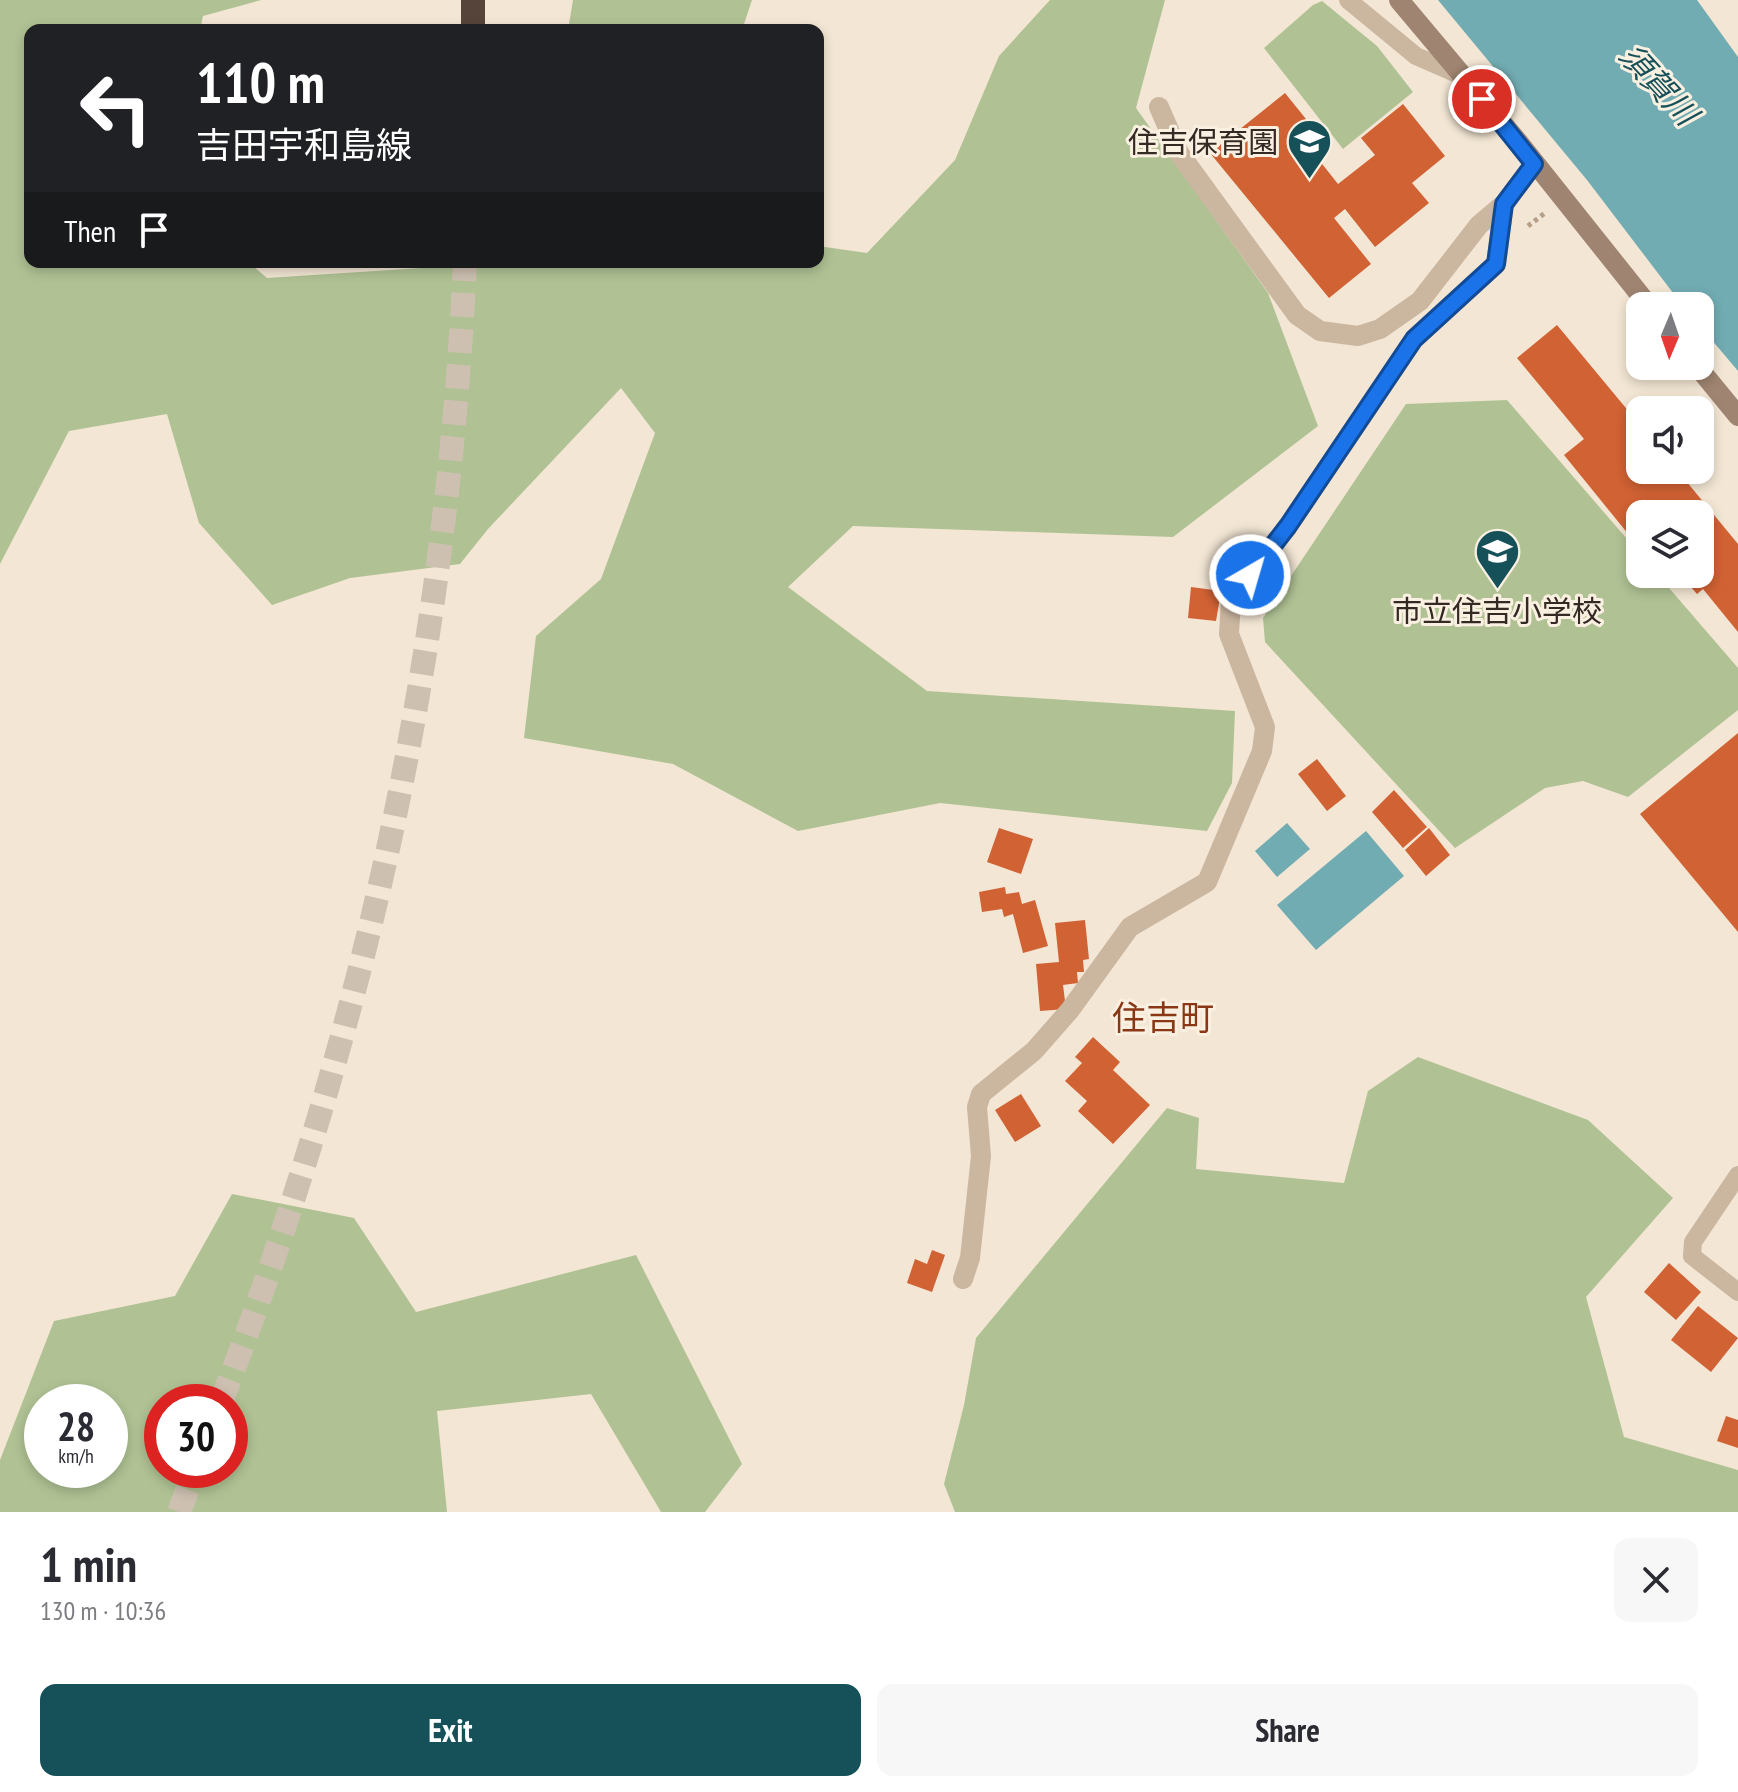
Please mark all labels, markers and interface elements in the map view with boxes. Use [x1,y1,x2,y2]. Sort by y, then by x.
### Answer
water label: 須賀川 [1611,35,1709,136]
text: 110 m [196,46,325,118]
icon: left [64,56,168,160]
pin [1448,65,1516,133]
icon: arrive [1460,77,1504,121]
school or university icon: 住吉保育園 [1285,117,1333,180]
text: 吉田宇和島線 [196,121,412,168]
place label: 住吉保育園 [1128,122,1278,161]
icon: arrive [132,208,176,252]
text: Then [64,211,116,250]
north arrow [1626,292,1714,380]
map controls [1626,292,1714,588]
button: sound [1626,396,1714,484]
button: layers [1626,500,1714,588]
school or university icon: 市立住吉小学校 [1473,528,1521,591]
position arrow [1208,533,1292,617]
place label: 市立住吉小学校 [1392,591,1602,630]
district label: 住吉町 [1112,995,1214,1039]
speed limit sign: 30 [144,1384,248,1488]
text: 28 [57,1400,95,1452]
text: km/h [58,1443,94,1469]
text: 1 min [40,1533,137,1595]
button: close [1614,1538,1698,1622]
text: 130 m · 10:36 [40,1594,166,1627]
button: Exit [40,1684,861,1776]
button: Share [877,1684,1698,1776]

